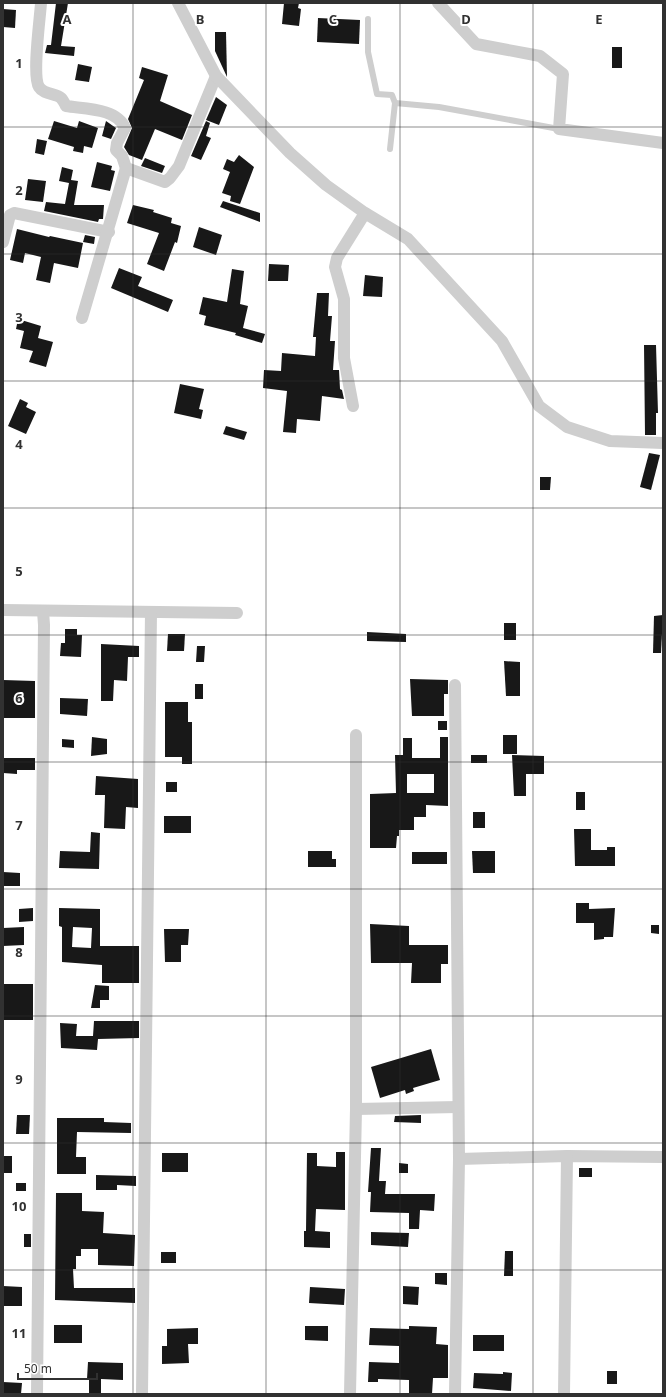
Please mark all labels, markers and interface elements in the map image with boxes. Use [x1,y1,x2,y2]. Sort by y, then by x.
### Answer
text: A [63,10,72,28]
text: B [196,10,204,28]
text: C [329,10,337,28]
text: D [461,10,471,28]
text: E [595,10,603,28]
text: 1 [15,54,23,72]
text: 2 [15,181,23,199]
text: 3 [15,308,23,326]
text: 4 [15,435,23,453]
text: 5 [15,562,23,580]
text: 6 [15,689,23,707]
text: 7 [15,816,23,834]
text: 8 [15,943,23,961]
text: 9 [15,1070,23,1088]
text: 10 [12,1197,26,1215]
text: 11 [12,1324,26,1342]
scale bar [18,1355,97,1381]
text: 50 m [24,1360,52,1377]

